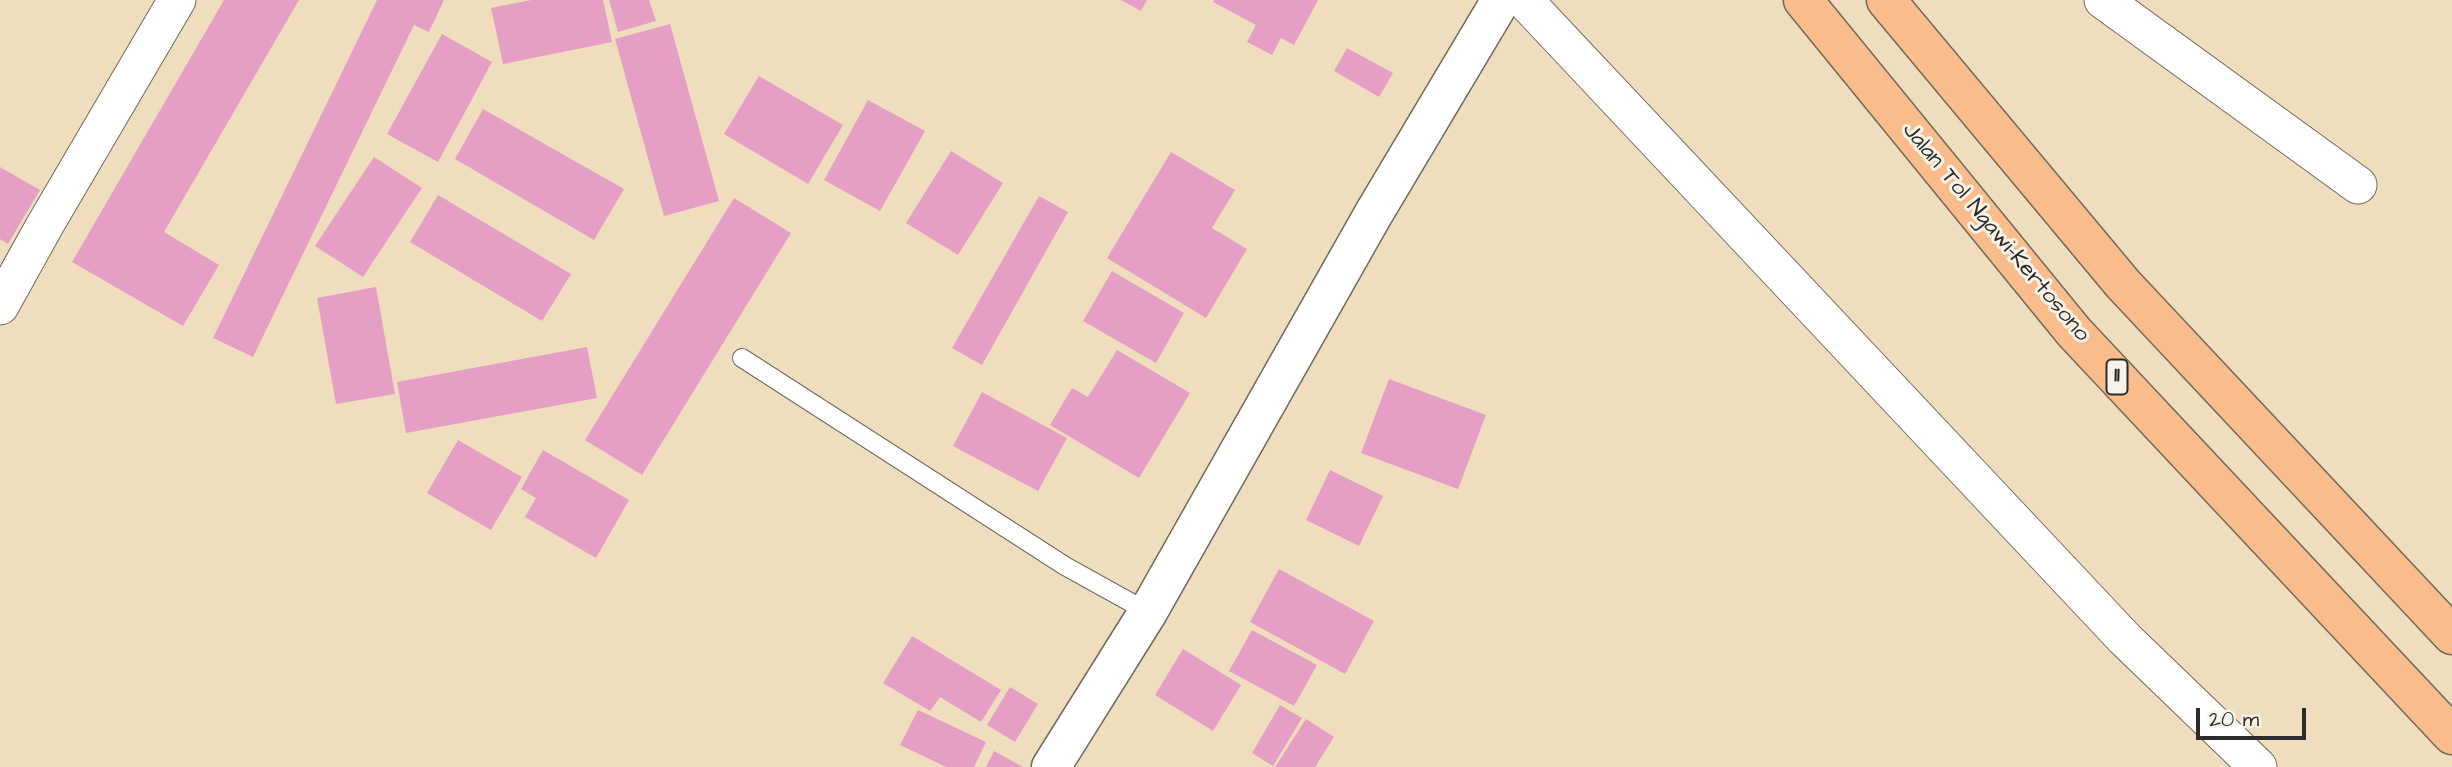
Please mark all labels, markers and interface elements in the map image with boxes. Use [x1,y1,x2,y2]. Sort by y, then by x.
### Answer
street label: Jalan Tol Ngawi–Kertosono [1895,118,2095,348]
road number: 11 [2106,360,2128,394]
scale bar [2200,694,2310,738]
text: 20 m [2209,705,2259,734]

